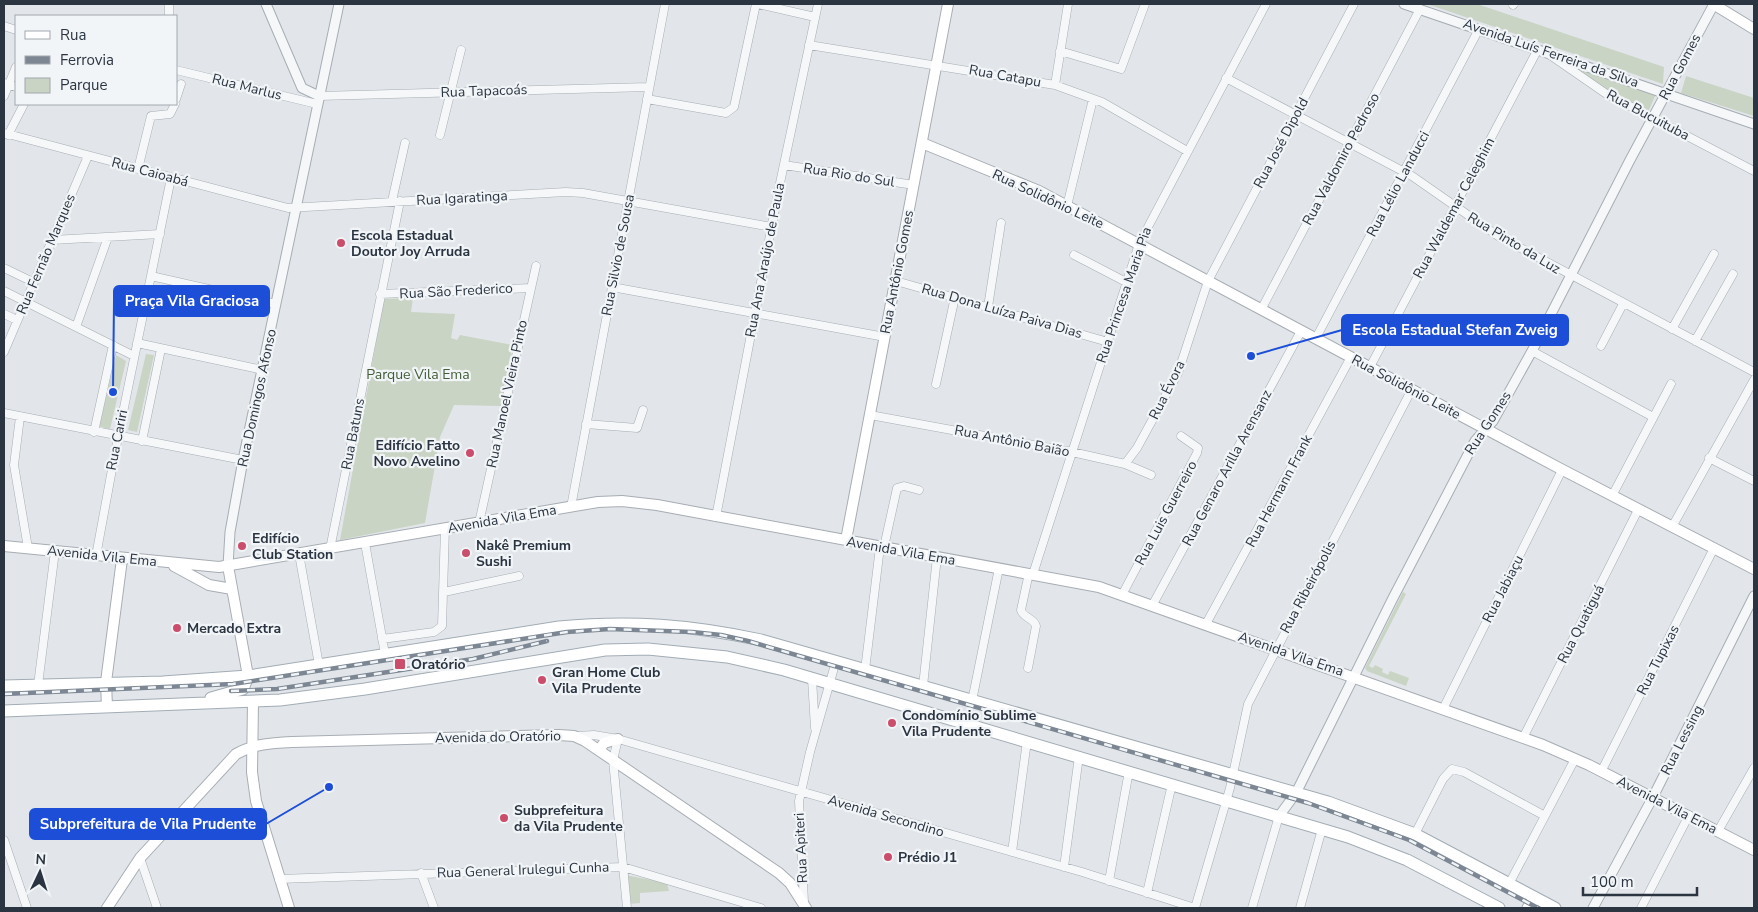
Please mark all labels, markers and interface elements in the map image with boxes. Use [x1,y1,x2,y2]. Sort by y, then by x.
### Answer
street label: Avenida Luís Ferreira da Silva [1461,14,1641,92]
legend [15,15,178,105]
text: Rua [60,25,86,45]
street label: Rua Gomes [1655,30,1705,103]
text: Ferrovia [60,50,114,70]
street label: Rua Catapu [967,60,1043,92]
street label: Rua Marlus [210,69,284,105]
text: Parque [60,75,108,95]
street label: Rua Tapacoás [440,80,528,102]
street label: Rua Bucuituba [1603,85,1693,145]
street label: Rua Valdomiro Pedroso [1298,89,1384,229]
street label: Rua José Dipold [1249,94,1313,192]
street label: Rua Lélio Landucci [1362,128,1434,240]
street label: Rua Waldemar Celeghim [1409,134,1499,282]
street label: Rua Caioabá [109,153,191,191]
street label: Rua Rio do Sul [802,158,897,192]
street label: Rua Solidônio Leite [989,165,1107,233]
street label: Rua Ana Araújo de Paula [741,181,789,339]
street label: Rua Igaratinga [416,186,508,210]
street label: Rua Fernão Marques [12,191,80,317]
street label: Rua Silvio de Sousa [597,193,639,317]
street label: Rua Antônio Gomes [876,208,918,336]
street label: Rua Pinto da Luz [1464,208,1565,279]
street label: Rua Princesa Maria Pia [1092,224,1156,366]
place label: Escola Estadual Doutor Joy Arruda [351,226,470,261]
marker: Escola Estadual Doutor Joy Arruda [335,237,347,249]
street label: Rua São Frederico [399,279,513,303]
street label: Rua Dona Luíza Paiva Dias [919,279,1085,343]
callout: Praça Vila Graciosa [114,286,269,316]
text: Praça Vila Graciosa [125,291,259,311]
callout: Escola Estadual Stefan Zweig [1342,315,1568,345]
street label: Rua Manoel Vieira Pinto [482,318,532,470]
text: Escola Estadual Stefan Zweig [1352,320,1558,340]
street label: Rua Domingos Afonso [233,327,281,469]
street label: Rua Solidônio Leite [1348,350,1464,424]
street label: Rua Évora [1145,357,1189,423]
park label: Parque Vila Ema [366,365,470,384]
street label: Rua Genaro Arilla Arensanz [1178,386,1277,549]
street label: Rua Gomes [1460,387,1516,459]
street label: Rua Batuns [337,396,369,471]
street label: Rua Cariri [102,408,132,472]
street label: Rua Antônio Baião [953,421,1071,462]
street label: Rua Hermann Frank [1241,430,1317,551]
place label: Edifício Fatto Novo Avelino [373,436,460,471]
marker: Edifício Fatto Novo Avelino [464,447,476,459]
street label: Rua Luis Guerreiro [1130,457,1202,569]
street label: Avenida Vila Ema [446,500,558,538]
place label: Edifício Club Station [252,529,333,564]
street label: Avenida Vila Ema [845,532,957,570]
place label: Nakê Premium Sushi [476,536,571,571]
street label: Rua Ribeirópolis [1276,537,1341,637]
marker: Edifício Club Station [236,540,248,552]
street label: Avenida Vila Ema [46,541,158,571]
marker: Nakê Premium Sushi [460,547,472,559]
street label: Rua Jabiaçu [1478,552,1528,626]
street label: Rua Quatiguá [1553,581,1609,667]
place label: Mercado Extra [187,619,281,638]
street label: Rua Tupixas [1632,621,1684,698]
marker: Mercado Extra [171,622,183,634]
street label: Avenida Vila Ema [1236,627,1346,681]
place label: Oratório [411,655,466,674]
marker: Oratório [393,657,407,671]
place label: Gran Home Club Vila Prudente [551,663,660,698]
marker: Gran Home Club Vila Prudente [536,674,548,686]
street label: Rua Lessing [1656,702,1708,778]
place label: Condomínio Sublime Vila Prudente [901,706,1037,741]
marker: Condomínio Sublime Vila Prudente [886,717,898,729]
street label: Avenida do Oratório [435,726,561,748]
street label: Avenida Vila Ema [1614,771,1720,839]
street label: Avenida Secondino [826,790,947,842]
place label: Subprefeitura da Vila Prudente [514,801,623,836]
callout: Subprefeitura de Vila Prudente [30,809,266,839]
marker: Subprefeitura da Vila Prudente [498,812,510,824]
street label: Rua Apiteri [790,812,812,884]
text: Subprefeitura de Vila Prudente [40,814,256,834]
north arrow [15,847,65,897]
place label: Prédio J1 [898,848,957,867]
text: N [35,850,47,869]
marker: Prédio J1 [882,851,894,863]
street label: Rua General Irulegui Cunha [436,857,610,883]
scale bar [1583,864,1697,896]
text: 100 m [1590,872,1634,892]

